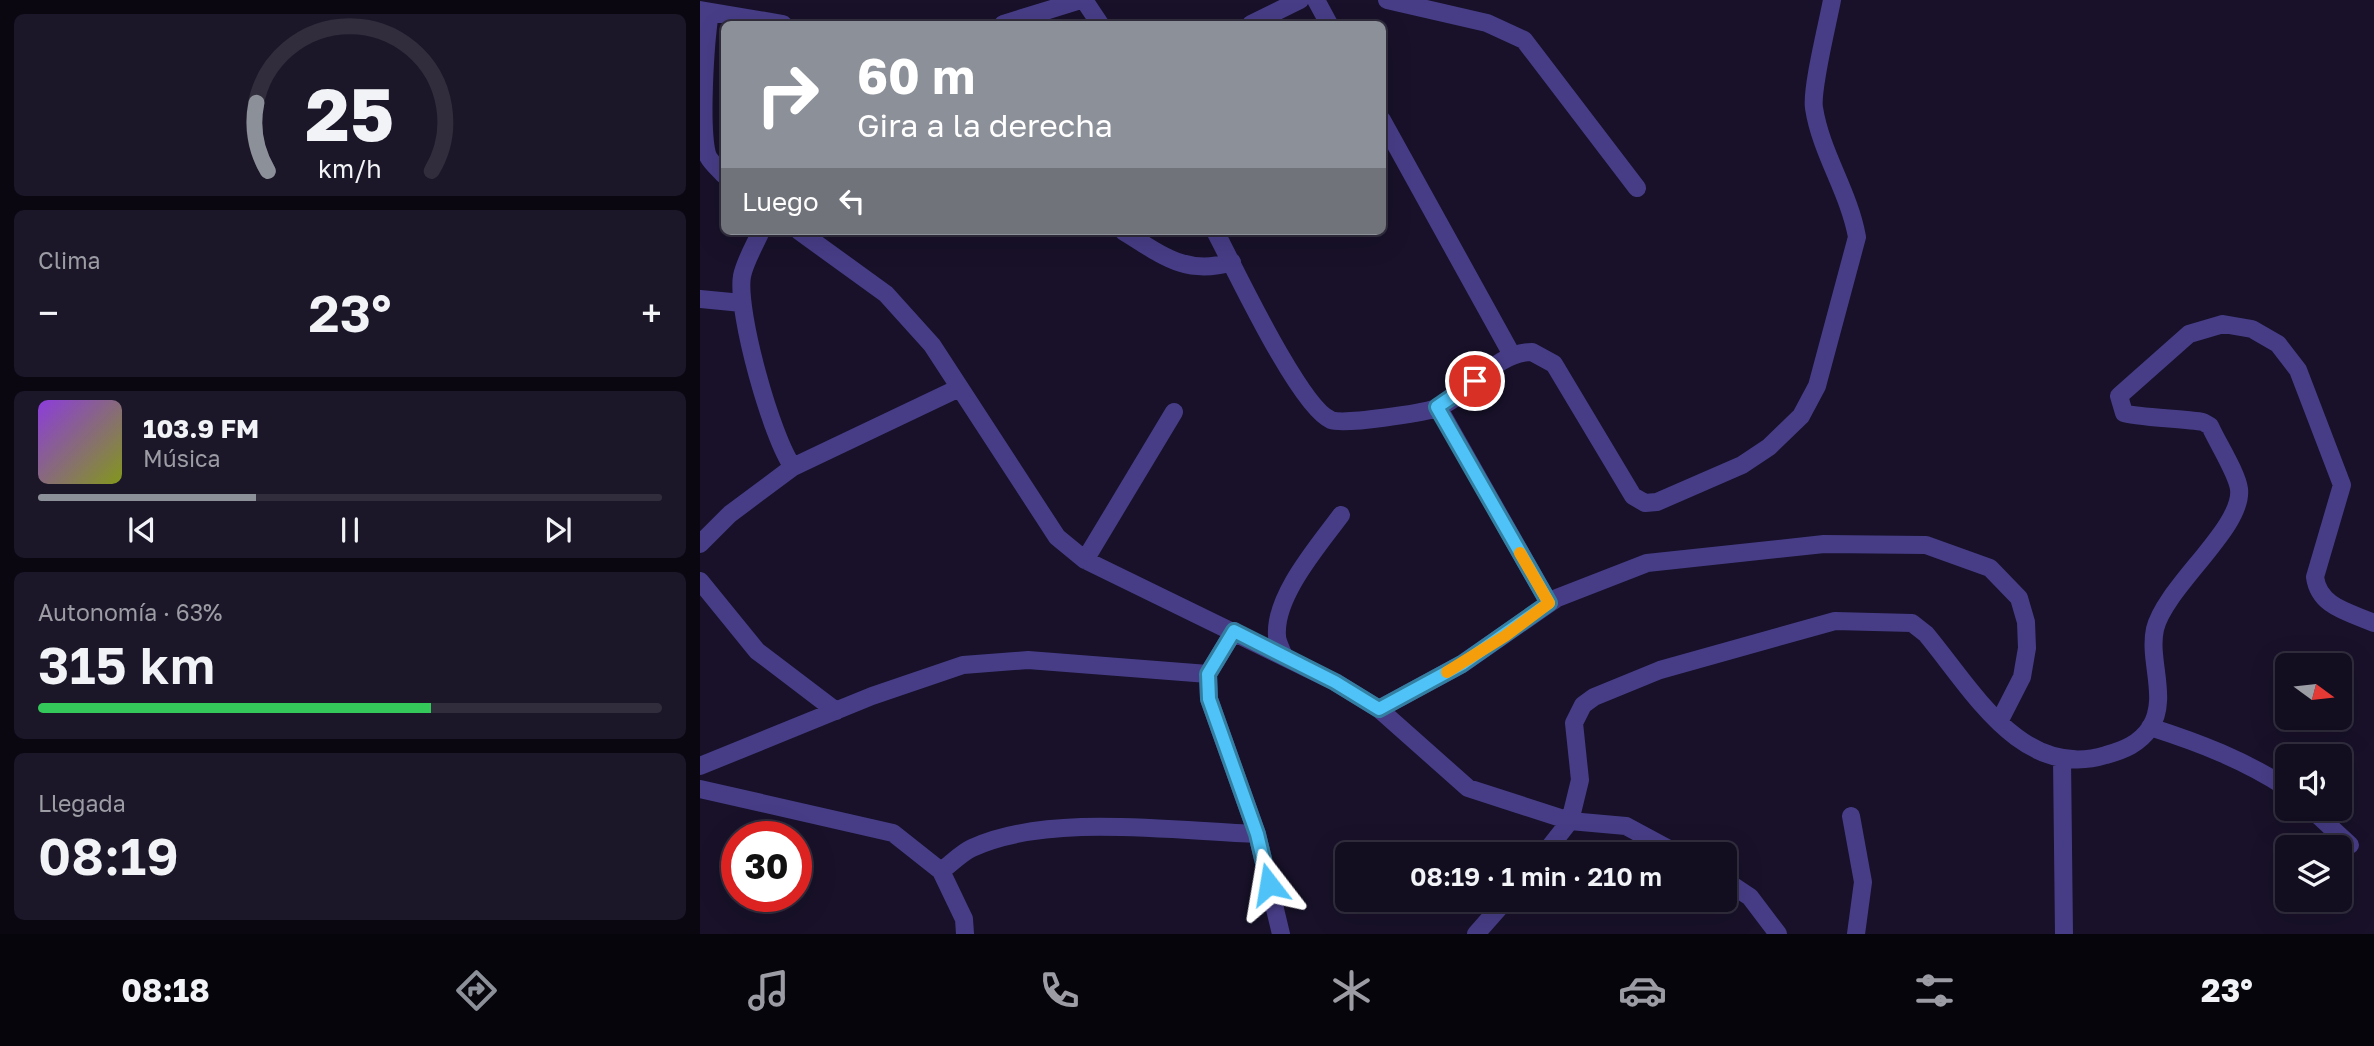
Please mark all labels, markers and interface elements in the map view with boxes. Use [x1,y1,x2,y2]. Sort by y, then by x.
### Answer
text: 60 m [857,46,975,105]
icon: right [742,49,833,140]
text: 25 [306,70,394,157]
text: Gira a la derecha [857,106,1113,144]
text: km/h [318,153,382,184]
icon: left [833,182,871,220]
text: Luego [742,186,819,217]
text: Clima [38,246,101,274]
text: 23° [309,281,391,343]
text: − [38,290,59,335]
text: + [641,290,662,335]
pin [1445,351,1505,411]
icon: arrive [1456,362,1494,400]
text: 103.9 FM [143,413,259,444]
text: Música [143,444,221,472]
icon: previous [123,511,161,549]
icon: pause [331,511,369,549]
icon: next [539,511,577,549]
text: Autonomía · 63% [38,598,222,626]
text: 315 km [38,633,215,695]
north arrow [2275,653,2352,730]
map controls [2275,653,2352,912]
button: sound [2275,744,2352,821]
text: Llegada [38,789,126,817]
speed limit sign: 30 [721,821,812,912]
text: 08:19 [38,824,179,886]
button: layers [2275,835,2352,912]
position arrow [1232,847,1306,921]
text: 08:19 · 1 min · 210 m [1410,861,1662,892]
icon: directions [452,966,501,1015]
icon: music [744,966,793,1015]
icon: phone [1035,966,1084,1015]
icon: climate [1327,966,1376,1015]
icon: car [1618,966,1667,1015]
icon: filters [1910,966,1959,1015]
text: 08:18 [121,971,210,1009]
text: 23° [2201,971,2253,1009]

